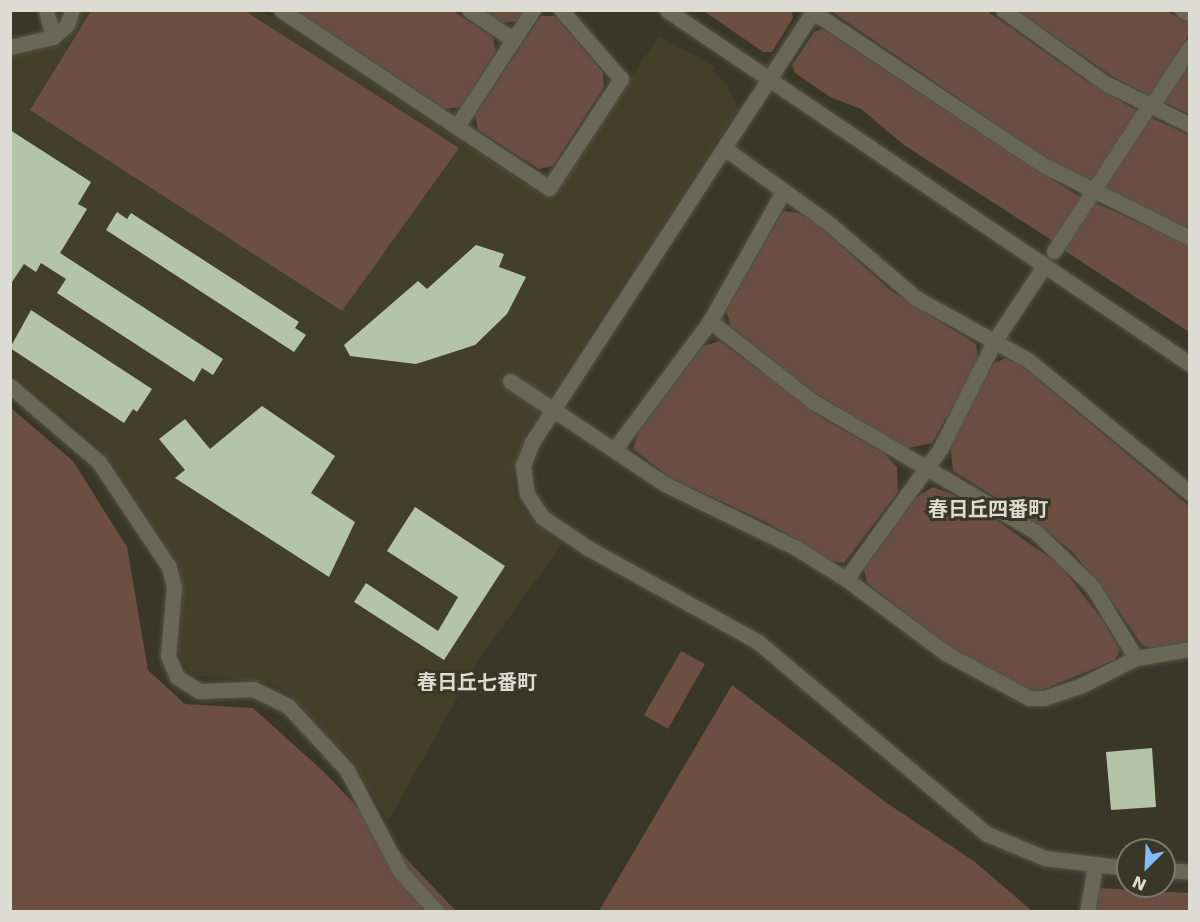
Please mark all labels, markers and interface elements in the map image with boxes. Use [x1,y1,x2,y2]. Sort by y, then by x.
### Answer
district label: 春日丘四番町 [928,497,1048,521]
district label: 春日丘七番町 [417,670,537,694]
north arrow [1116,838,1176,898]
text: N [1129,872,1149,894]

